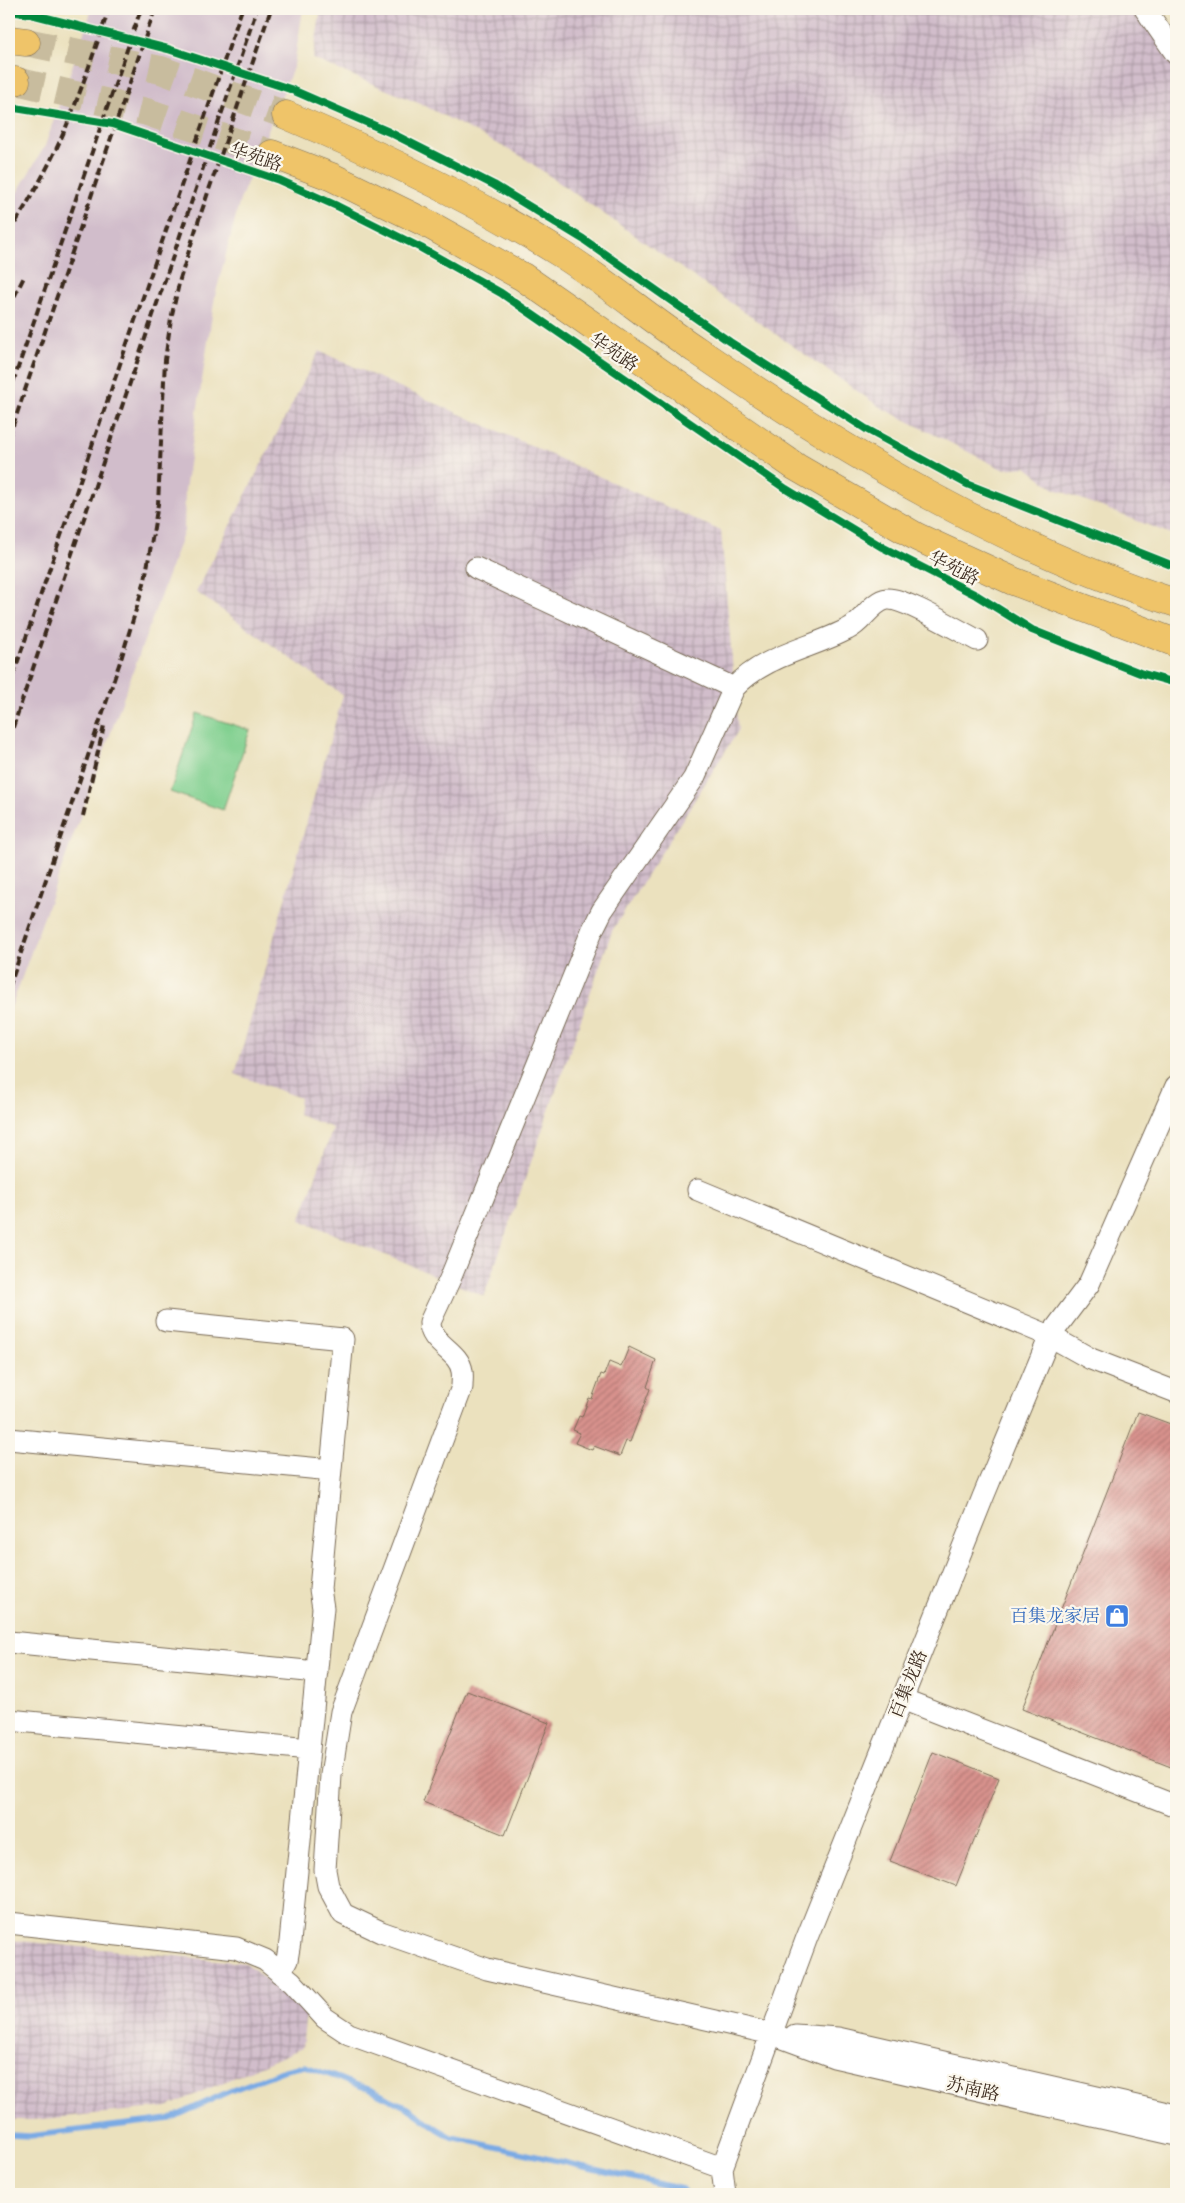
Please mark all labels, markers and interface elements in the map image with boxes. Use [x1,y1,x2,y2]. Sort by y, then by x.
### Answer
street label: 华苑路 [226,138,285,180]
street label: 华苑路 [583,328,643,380]
street label: 华苑路 [923,546,983,594]
shop icon: 百集龙家居 [1104,1603,1130,1629]
place label: 百集龙家居 [1010,1605,1100,1631]
street label: 百集龙路 [884,1647,935,1723]
street label: 苏南路 [943,2072,1002,2110]

